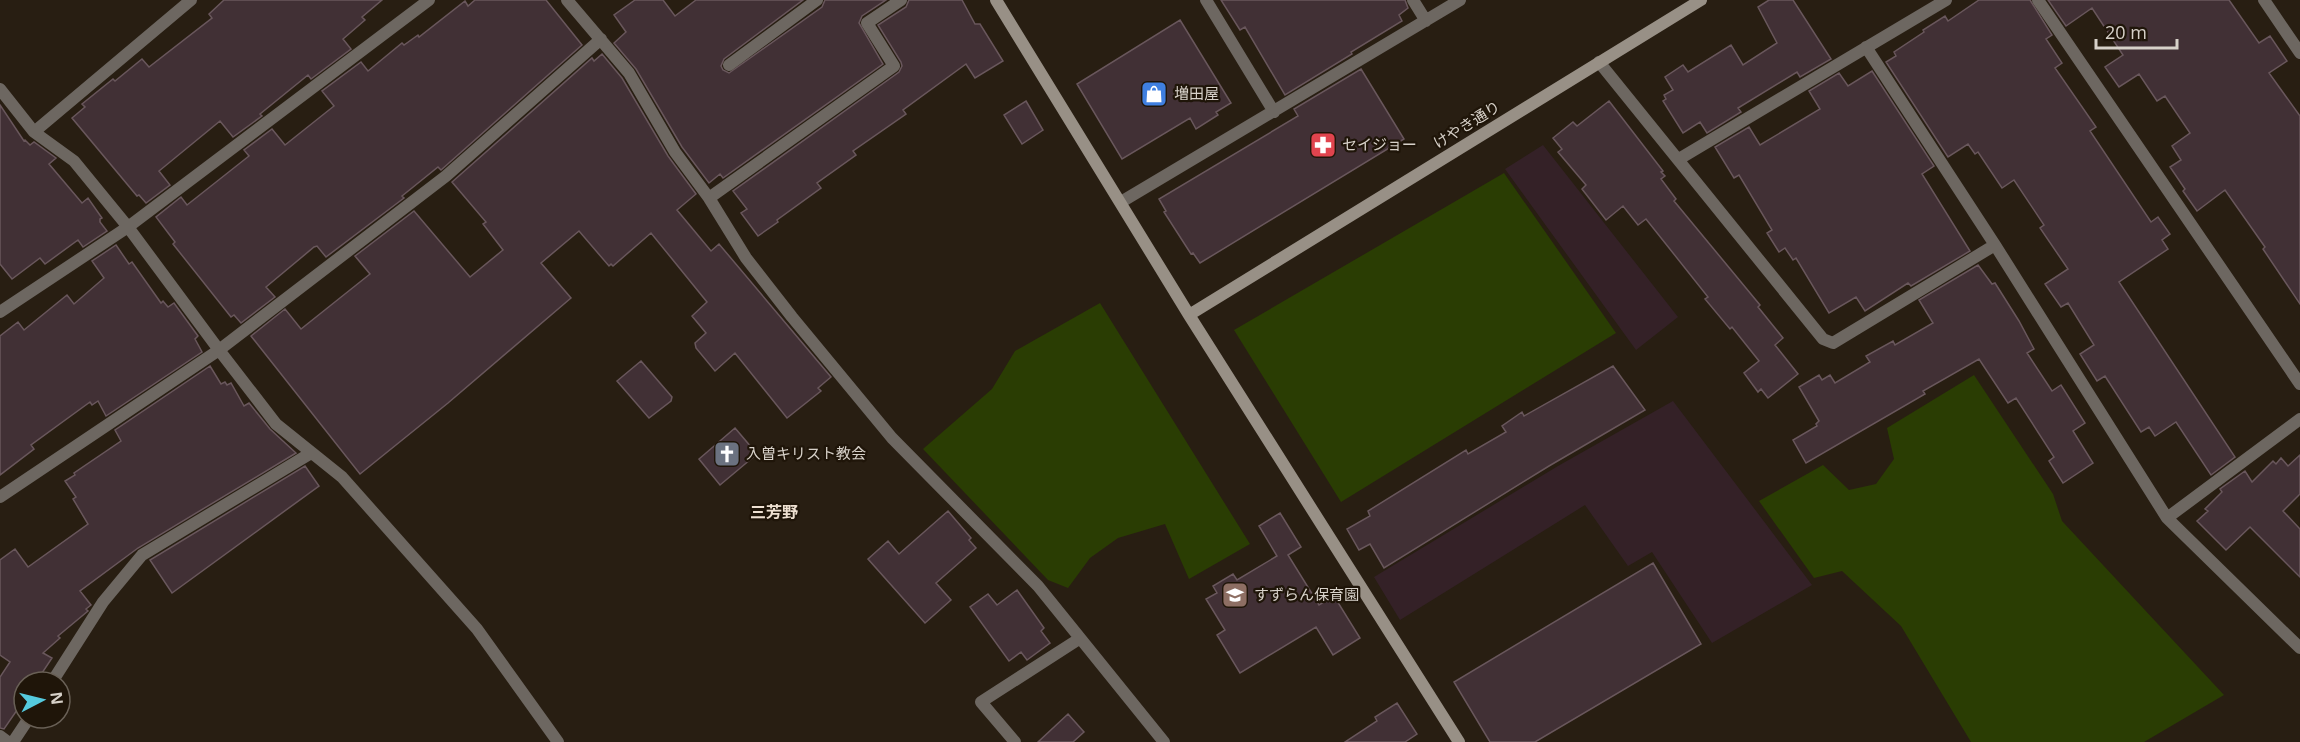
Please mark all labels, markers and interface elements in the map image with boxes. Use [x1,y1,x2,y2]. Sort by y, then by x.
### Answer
scale bar [2096,12,2177,50]
text: 20 m [2105,20,2147,44]
shop icon: 増田屋 [1139,79,1169,109]
place label: 増田屋 [1174,83,1219,103]
street label: けやき通り [1429,96,1504,153]
pharmacy icon: セイジョー [1308,130,1338,160]
place label: セイジョー [1342,134,1417,154]
church icon: 入曽キリスト教会 [712,439,742,469]
place label: 入曽キリスト教会 [746,443,866,463]
district label: 三芳野 [750,501,798,523]
school or university icon: すずらん保育園 [1220,580,1250,610]
place label: すずらん保育園 [1254,584,1359,604]
north arrow [12,670,72,730]
text: N [45,690,69,706]

